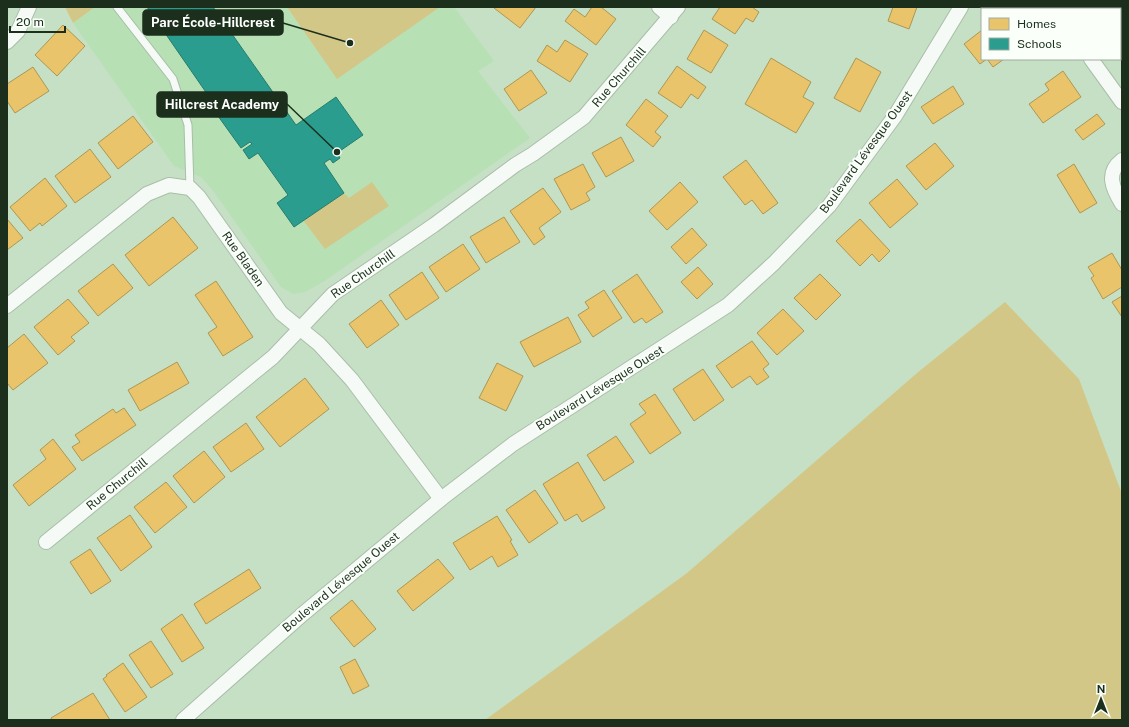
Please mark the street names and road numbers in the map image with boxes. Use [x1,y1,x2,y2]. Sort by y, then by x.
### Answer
street label: Rue Churchill [589,44,649,110]
street label: Boulevard Lévesque Ouest [817,88,915,216]
street label: Rue Bladen [219,229,267,289]
street label: Rue Churchill [328,247,398,301]
street label: Boulevard Lévesque Ouest [533,343,667,433]
street label: Rue Churchill [83,455,151,513]
street label: Boulevard Lévesque Ouest [280,529,402,635]

